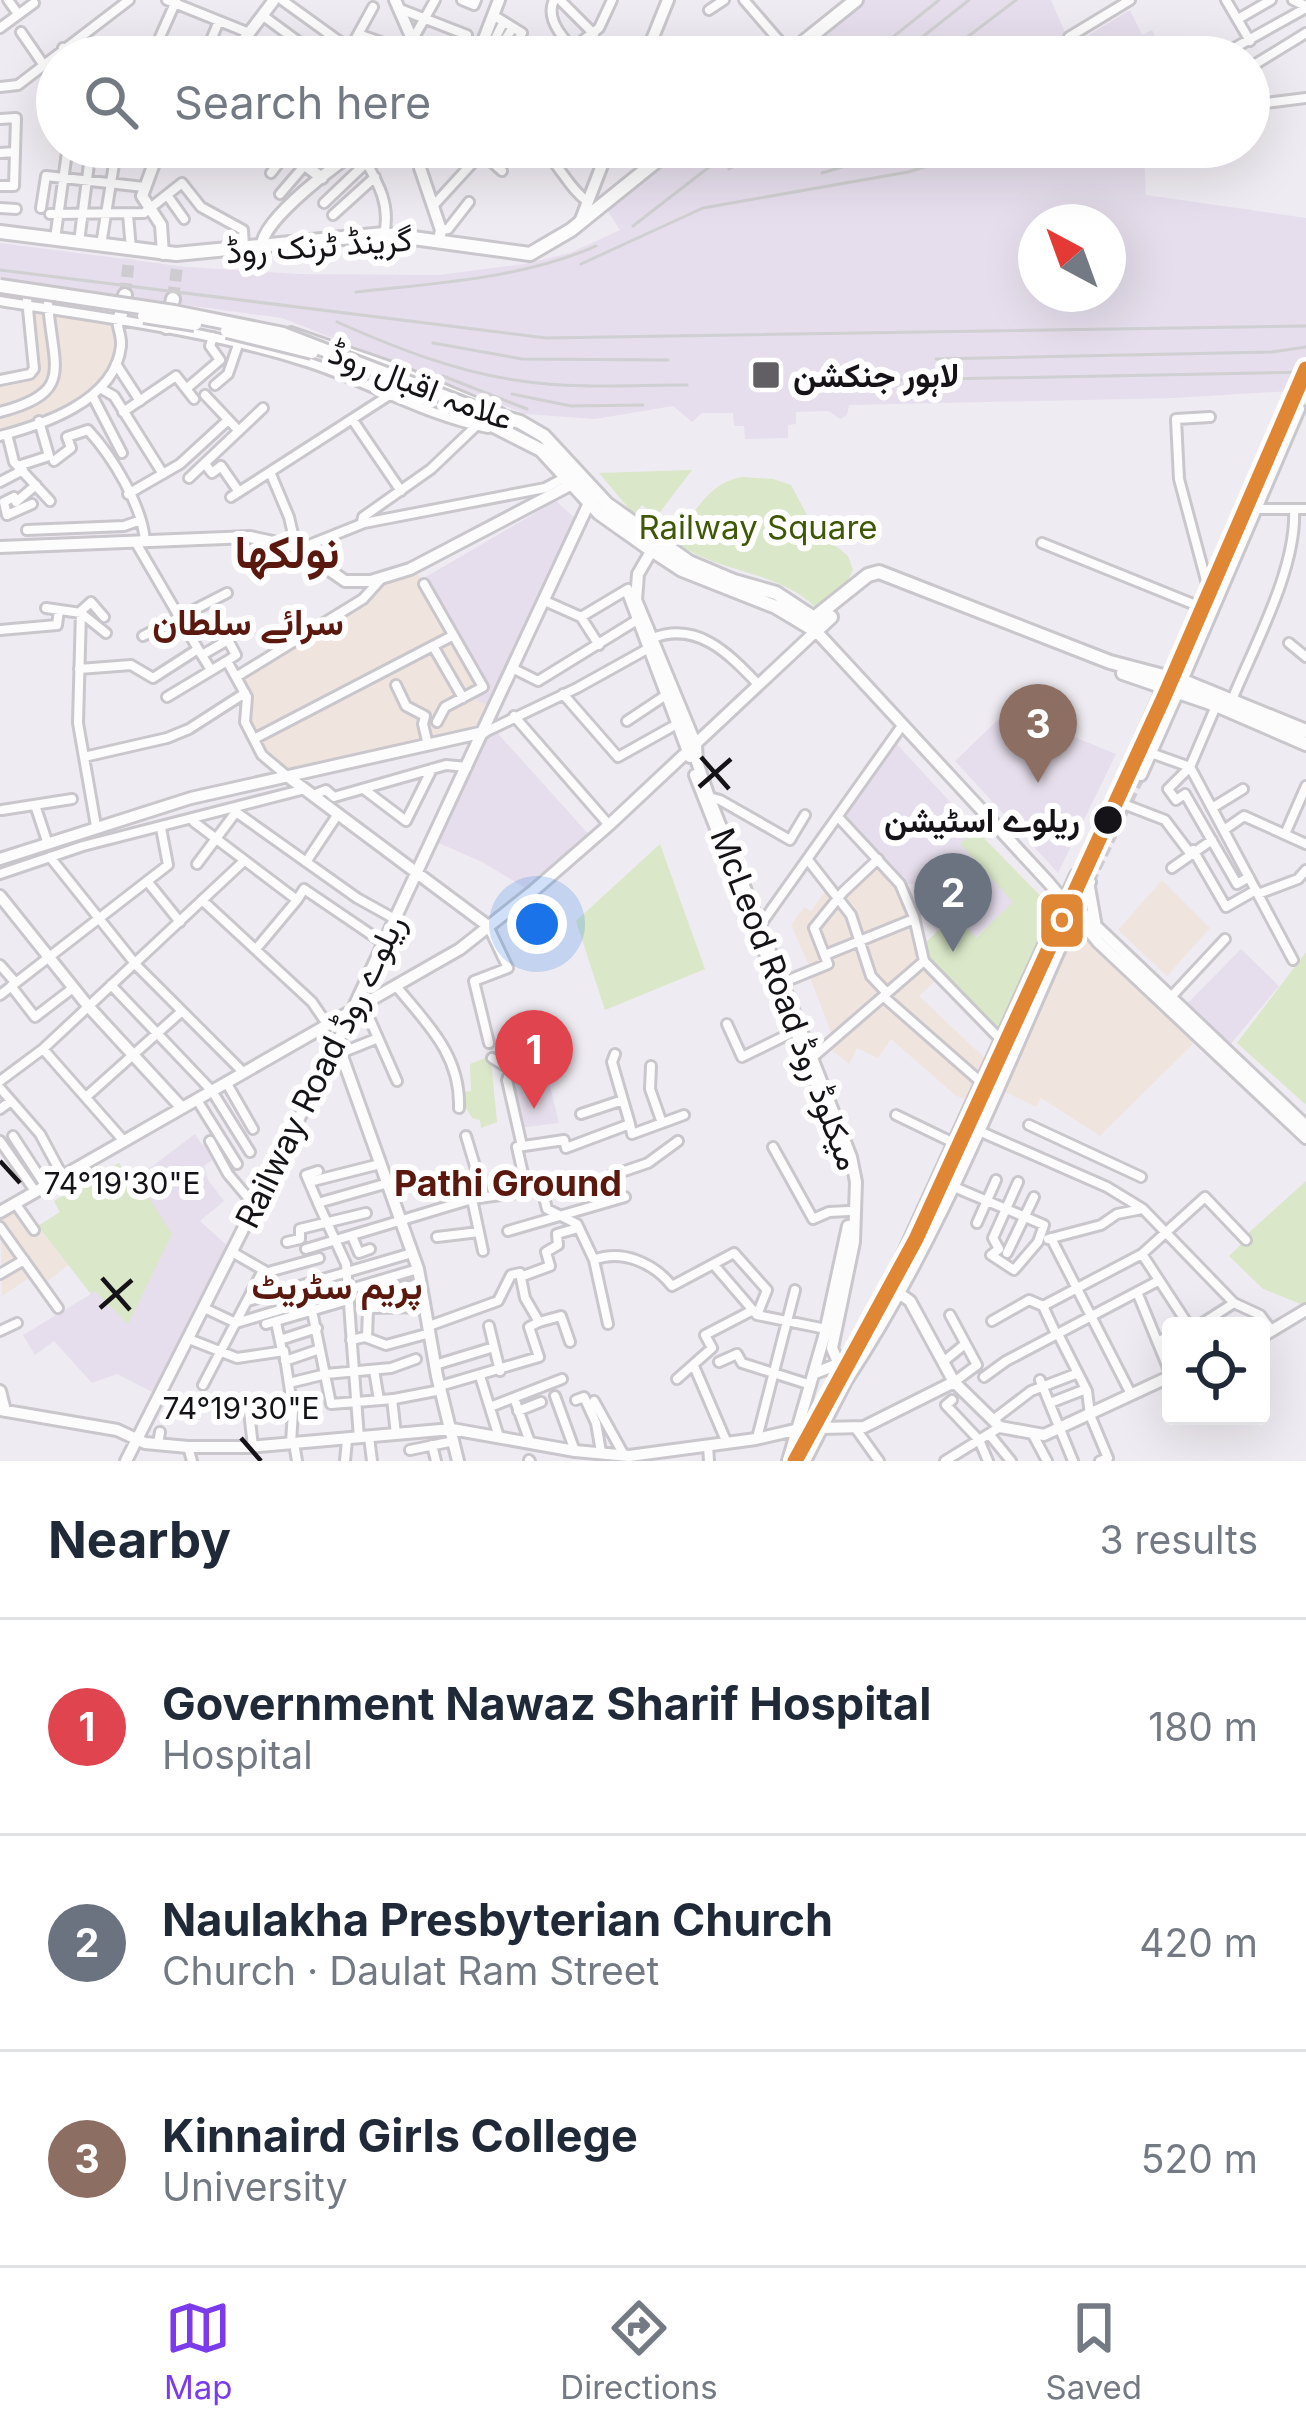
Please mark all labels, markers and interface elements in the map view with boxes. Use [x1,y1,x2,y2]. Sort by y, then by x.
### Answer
search box [36,36,1270,168]
icon: search [78,69,144,135]
text: Search here [174,75,431,130]
north arrow [1018,204,1126,312]
street label: گرینڈ ٹرنک روڈ [224,219,414,272]
street label: علامہ اقبال روڈ [323,332,519,439]
place label: لاہور جنکشن [793,355,959,397]
marker: لاہور جنکشن [750,359,782,391]
park label: Railway Square [638,507,878,547]
district label: نولکھا [235,524,339,580]
district label: سرائے سلطان [152,600,344,645]
pin: 3 [999,684,1077,783]
place label: ریلوے اسٹیشن [884,800,1080,841]
marker: ریلوے اسٹیشن [1091,803,1125,837]
street label: McLeod Road میکلوڈ روڈ [701,823,870,1176]
pin: 2 [914,853,992,952]
line badge: O [1039,892,1085,949]
your location [507,894,567,954]
text: O [1049,900,1075,940]
street label: Railway Road ریلوے روڈ [227,908,414,1235]
pin: 1 [495,1010,573,1109]
district label: Pathi Ground [394,1161,622,1205]
text: 74°19'30"E [44,1165,200,1201]
district label: پریم سٹریٹ [251,1264,423,1311]
map controls [1162,1317,1270,1425]
button: locate [1162,1317,1270,1425]
text: 74°19'30"E [163,1390,319,1426]
text: Nearby [48,1509,231,1570]
text: 3 results [1100,1516,1258,1563]
text: Government Nawaz Sharif Hospital [162,1676,931,1731]
text: 1 [79,1703,95,1750]
text: 180 m [1148,1703,1258,1750]
text: Hospital [162,1731,313,1778]
text: Naulakha Presbyterian Church [162,1892,833,1947]
text: 2 [75,1919,99,1966]
text: 420 m [1139,1919,1258,1966]
text: Church · Daulat Ram Street [162,1947,659,1994]
text: Kinnaird Girls College [162,2108,638,2163]
text: 3 [74,2135,100,2182]
text: 520 m [1141,2135,1258,2182]
text: University [162,2163,348,2210]
tab: Map [164,2295,232,2407]
tab: Directions [560,2295,718,2407]
tab: Saved [1045,2295,1142,2407]

